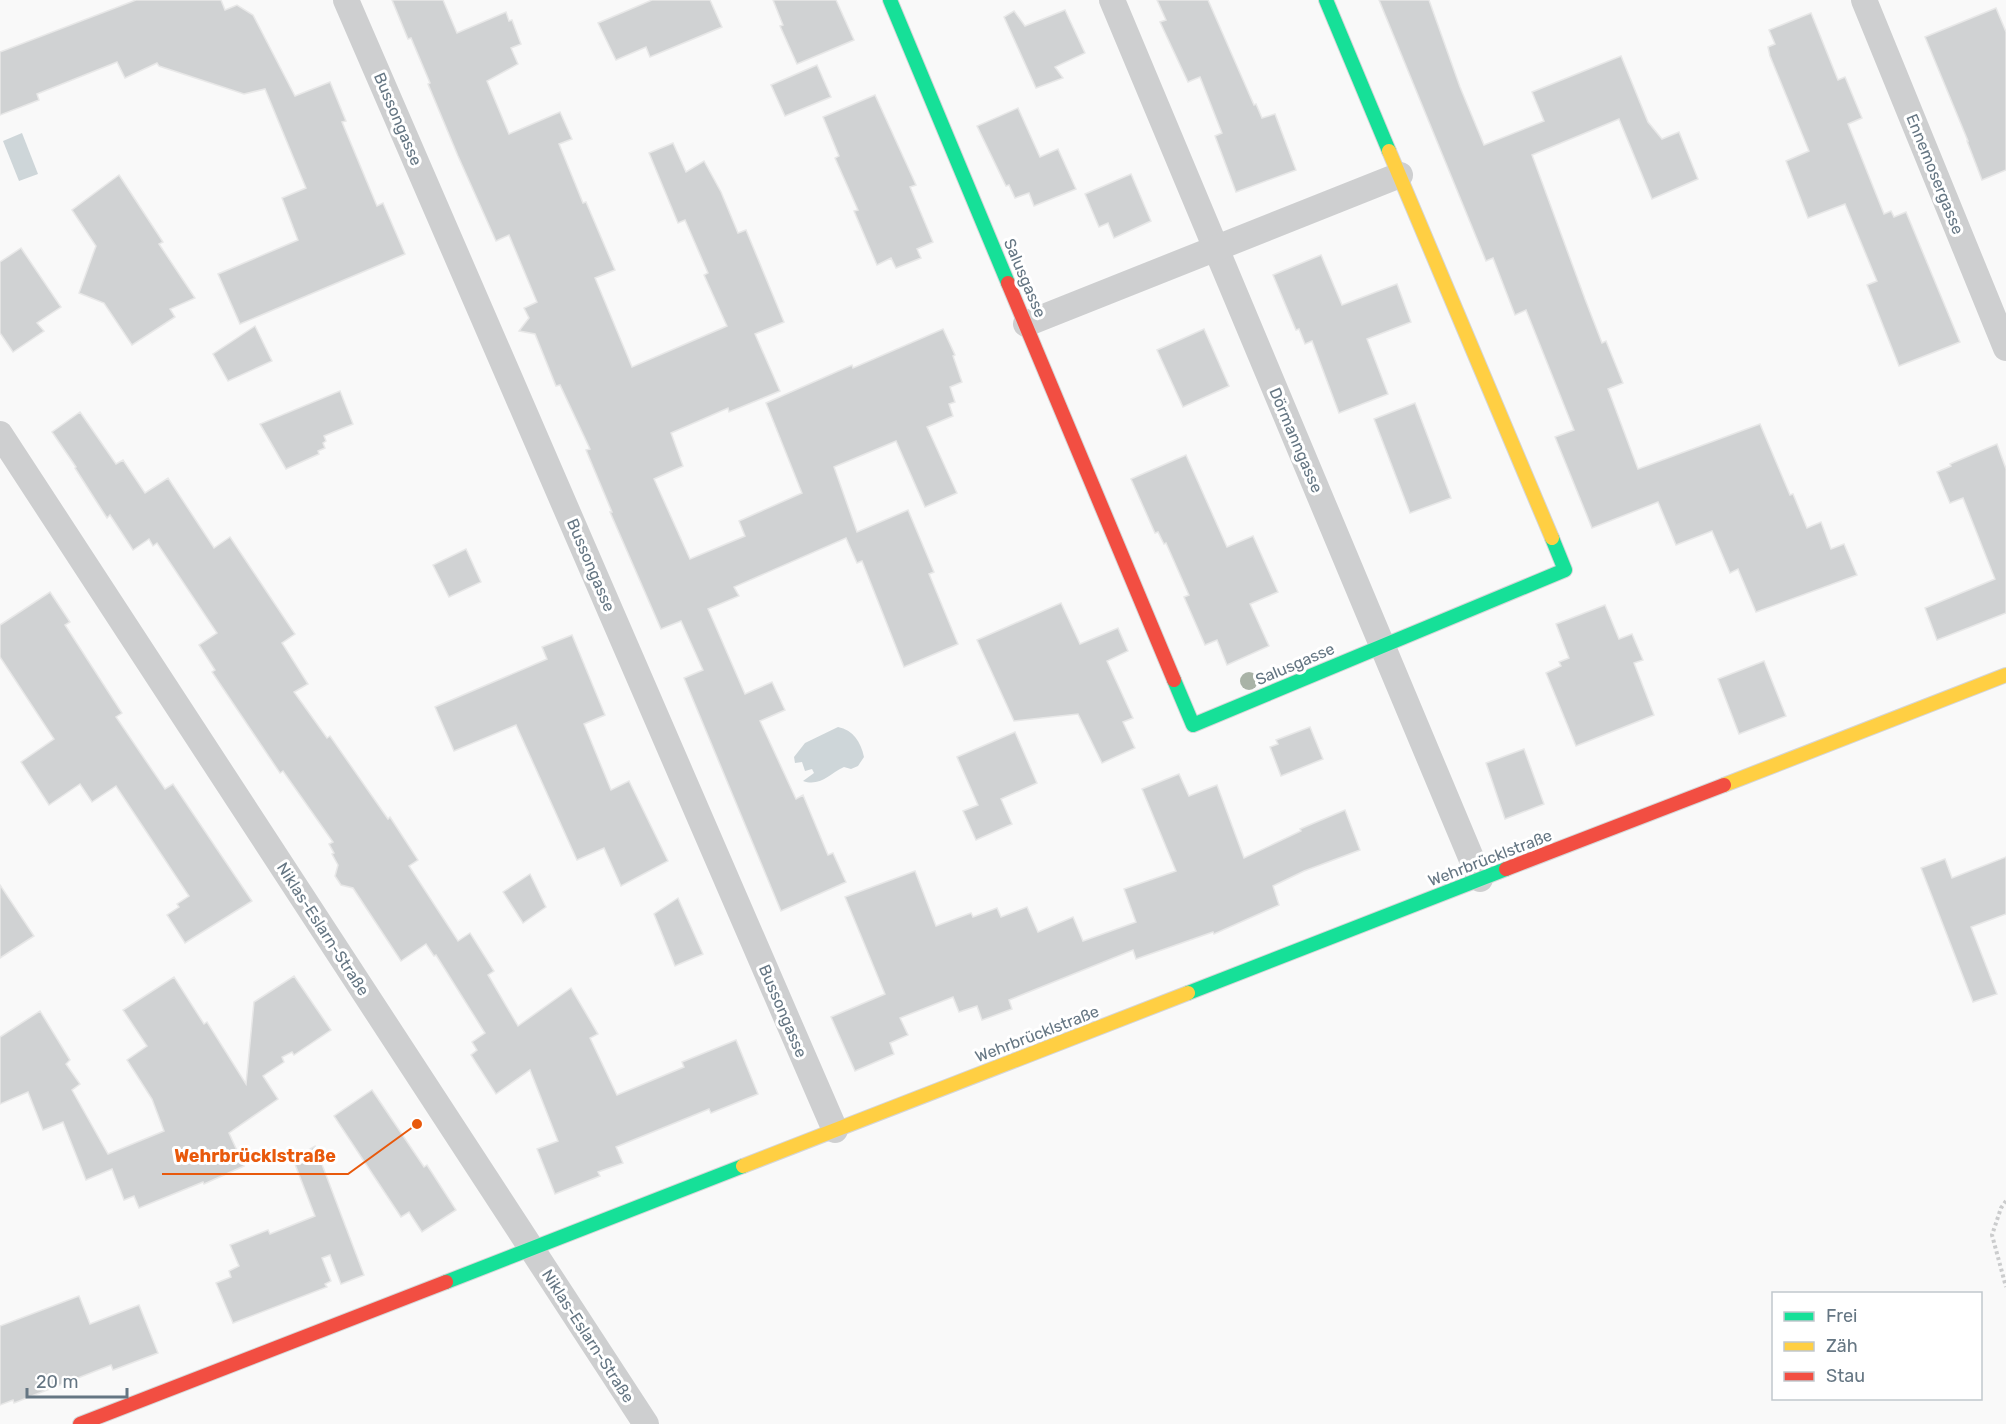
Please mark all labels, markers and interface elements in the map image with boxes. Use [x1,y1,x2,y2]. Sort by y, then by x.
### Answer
street label: Bussongasse [370,70,426,168]
street label: Ennemosergasse [1902,111,1968,237]
street label: Salusgasse [1000,236,1050,320]
street label: Dörmanngasse [1265,385,1327,495]
street label: Bussongasse [563,516,619,614]
street label: Salusgasse [1253,639,1337,689]
street label: Wehrbrücklstraße [1425,826,1555,890]
street label: Niklas-Eslarn-Straße [273,859,373,999]
street label: Bussongasse [755,962,811,1060]
street label: Wehrbrücklstraße [972,1002,1102,1066]
callout: Wehrbrücklstraße [162,1138,348,1174]
text: Wehrbrücklstraße [174,1145,336,1167]
street label: Niklas-Eslarn-Straße [538,1266,638,1406]
legend [1772,1292,1982,1400]
text: Frei [1826,1305,1857,1327]
text: Zäh [1826,1335,1858,1357]
scale bar [27,1361,128,1399]
text: Stau [1826,1365,1865,1387]
text: 20 m [36,1371,78,1393]

